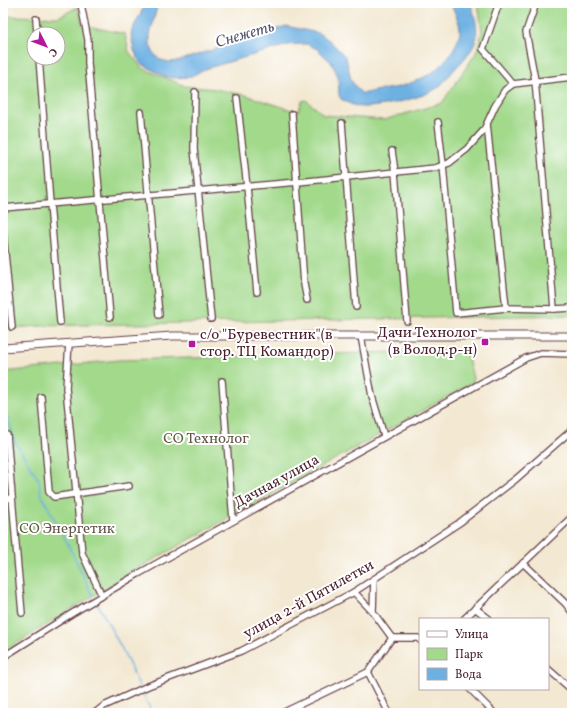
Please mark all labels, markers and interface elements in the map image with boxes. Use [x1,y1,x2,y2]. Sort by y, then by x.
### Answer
water label: Снежеть [213,16,278,54]
north arrow [26,26,66,66]
text: С [44,44,60,59]
place label: Дачи Технолог (в Волод.р-н) [377,323,477,361]
place label: с/о "Буревестник"(в стор. ТЦ Командор) [200,325,334,363]
marker: Дачи Технолог (в Волод.р-н) [480,337,490,347]
marker: с/о "Буревестник"(в стор. ТЦ Командор) [187,339,197,349]
park label: СО Технолог [163,429,249,450]
street label: Дачная улица [231,450,323,514]
park label: СО Энергетик [19,519,115,540]
street label: улица 2-й Пятилетки [240,555,378,645]
legend [419,618,549,690]
text: Улица [455,627,488,643]
text: Парк [455,647,483,663]
text: Вода [455,667,482,683]

